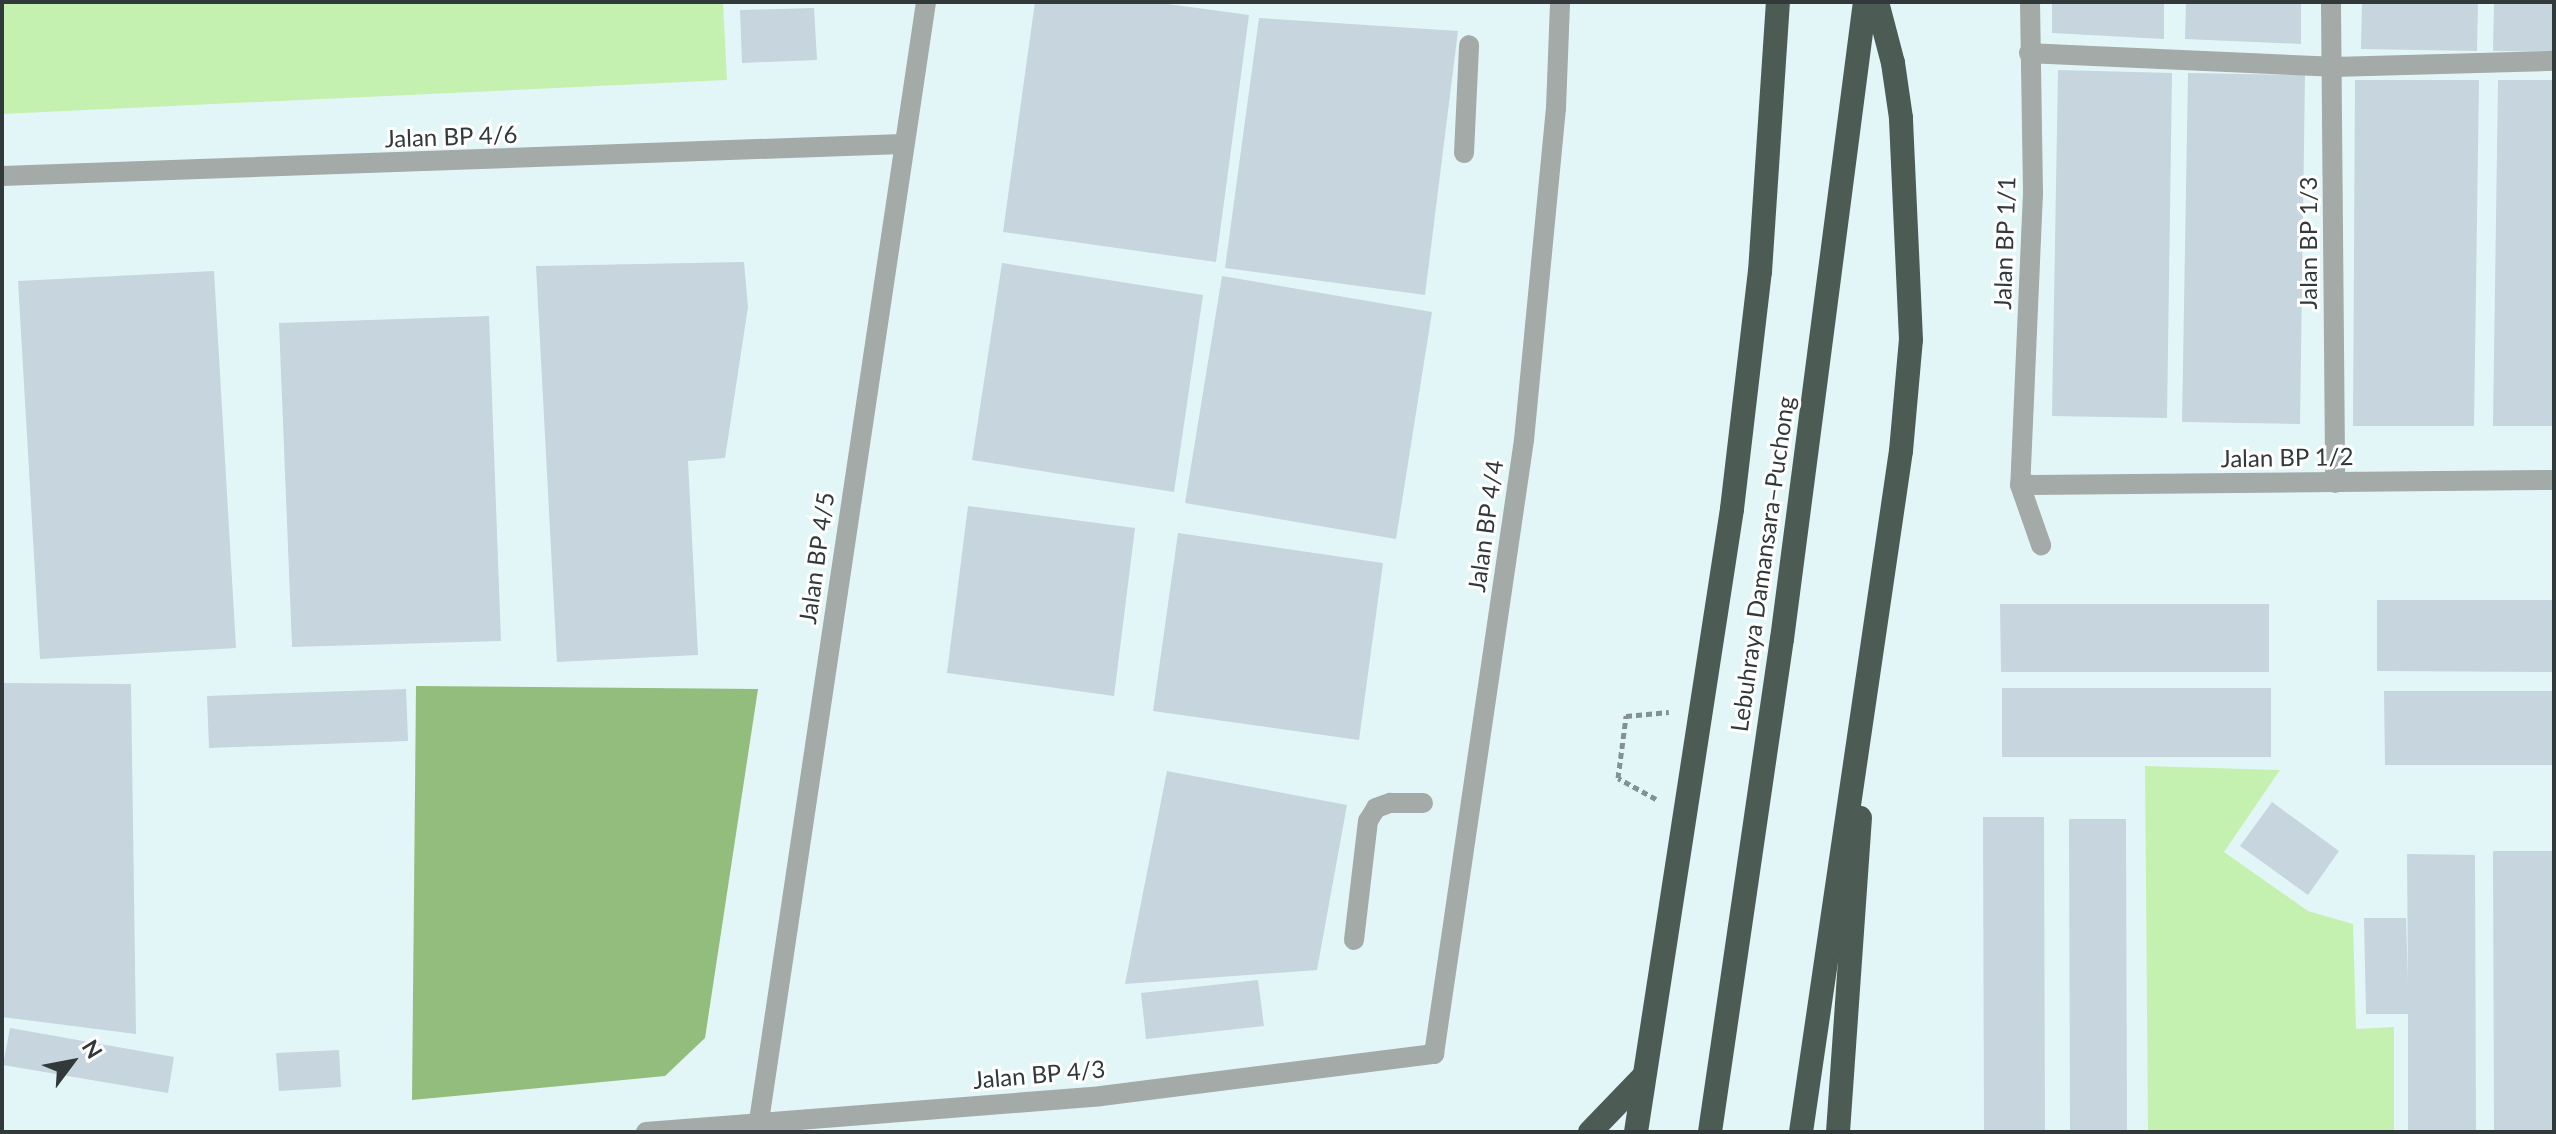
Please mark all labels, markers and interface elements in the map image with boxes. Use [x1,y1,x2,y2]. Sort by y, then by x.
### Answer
street label: Jalan BP 4/6 [384,119,518,153]
street label: Jalan BP 1/1 [1987,176,2021,310]
street label: Jalan BP 1/3 [2294,176,2322,310]
street label: Lebuhraya Damansara–Puchong [1724,394,1800,734]
street label: Jalan BP 1/2 [2220,441,2354,473]
street label: Jalan BP 4/4 [1461,458,1509,594]
street label: Jalan BP 4/5 [792,490,840,626]
north arrow [32,1022,112,1102]
text: N [77,1035,109,1063]
street label: Jalan BP 4/3 [971,1054,1107,1094]

